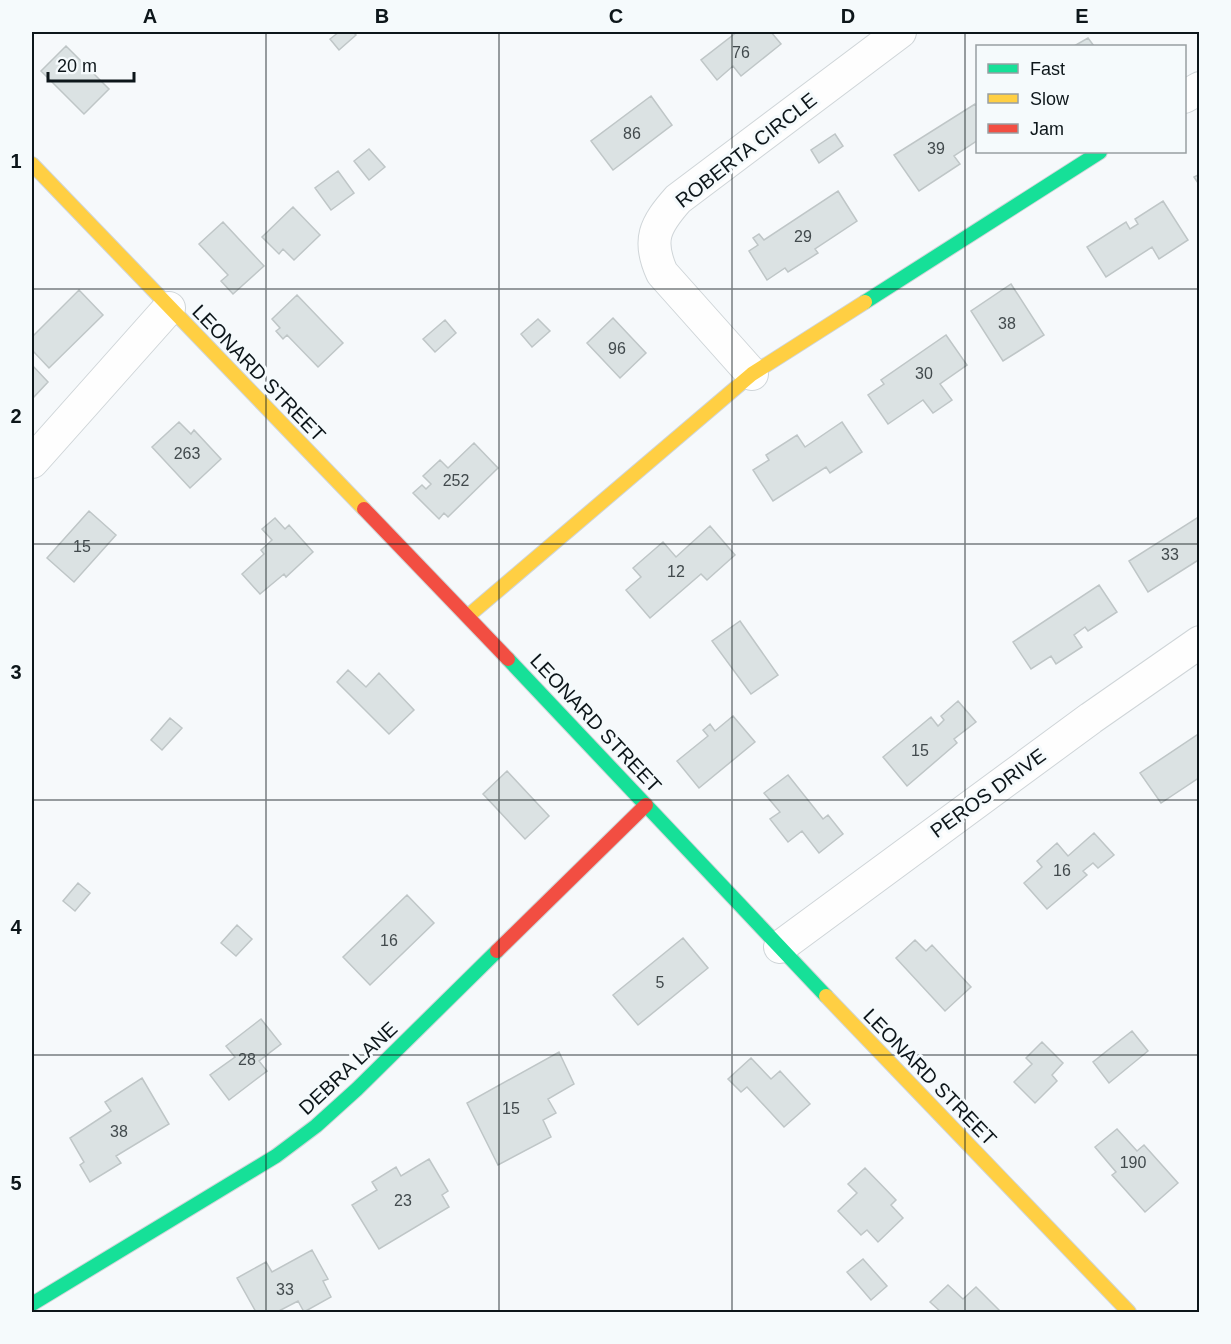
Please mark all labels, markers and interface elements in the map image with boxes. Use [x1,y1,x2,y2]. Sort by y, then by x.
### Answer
text: A [143,5,157,27]
text: B [375,5,389,27]
text: C [609,5,623,27]
text: D [841,5,855,27]
text: E [1075,5,1089,27]
house number: 76 [732,44,750,61]
scale bar [48,45,134,83]
legend [976,45,1186,153]
text: 20 m [57,56,97,76]
text: Fast [1030,59,1065,79]
street label: ROBERTA CIRCLE [671,88,821,212]
text: Slow [1030,89,1070,109]
text: Jam [1030,119,1064,139]
house number: 86 [623,125,641,142]
house number: 39 [927,140,945,157]
text: 1 [10,150,22,172]
house number: 29 [794,228,812,245]
street label: LEONARD STREET [188,300,330,446]
house number: 38 [998,315,1016,332]
house number: 96 [608,340,626,357]
house number: 30 [915,365,933,382]
text: 2 [10,405,22,427]
house number: 263 [174,445,200,462]
house number: 252 [443,472,469,489]
house number: 15 [73,538,91,555]
house number: 33 [1161,546,1179,563]
house number: 12 [667,563,685,580]
street label: LEONARD STREET [526,649,666,797]
text: 3 [10,661,22,683]
house number: 15 [911,742,929,759]
street label: PEROS DRIVE [926,744,1050,842]
house number: 16 [1053,862,1071,879]
text: 4 [10,916,22,938]
house number: 16 [380,932,398,949]
house number: 5 [656,974,665,991]
street label: LEONARD STREET [859,1004,1001,1150]
street label: DEBRA LANE [295,1017,401,1119]
house number: 28 [238,1051,256,1068]
house number: 15 [502,1100,520,1117]
house number: 38 [110,1123,128,1140]
house number: 190 [1120,1154,1146,1171]
text: 5 [10,1172,22,1194]
house number: 23 [394,1192,412,1209]
house number: 33 [276,1281,294,1298]

